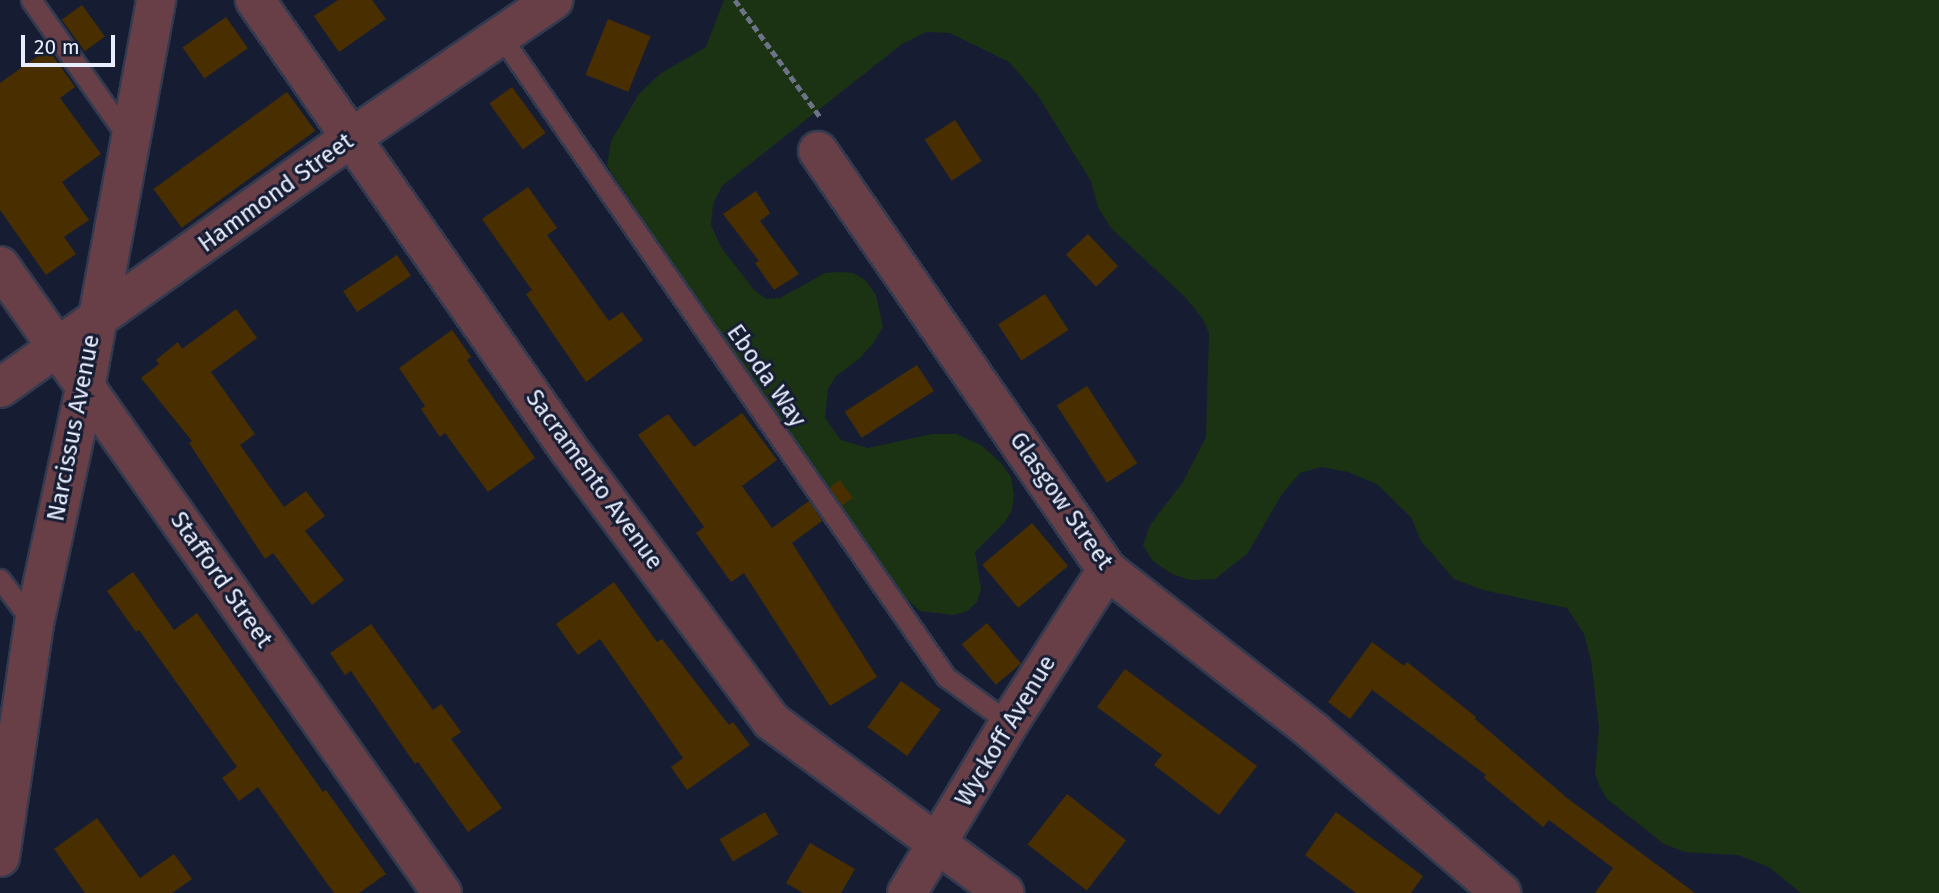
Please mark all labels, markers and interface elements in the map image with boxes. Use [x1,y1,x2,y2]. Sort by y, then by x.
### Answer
scale bar [24,21,119,65]
text: 20 m [34,34,80,60]
street label: Hammond Street [193,127,359,259]
street label: Eboda Way [720,319,812,433]
street label: Narcissus Avenue [42,332,106,524]
street label: Sacramento Avenue [519,385,669,575]
street label: Glasgow Street [1003,427,1119,575]
street label: Stafford Street [164,507,278,653]
street label: Wyckoff Avenue [950,650,1062,812]

